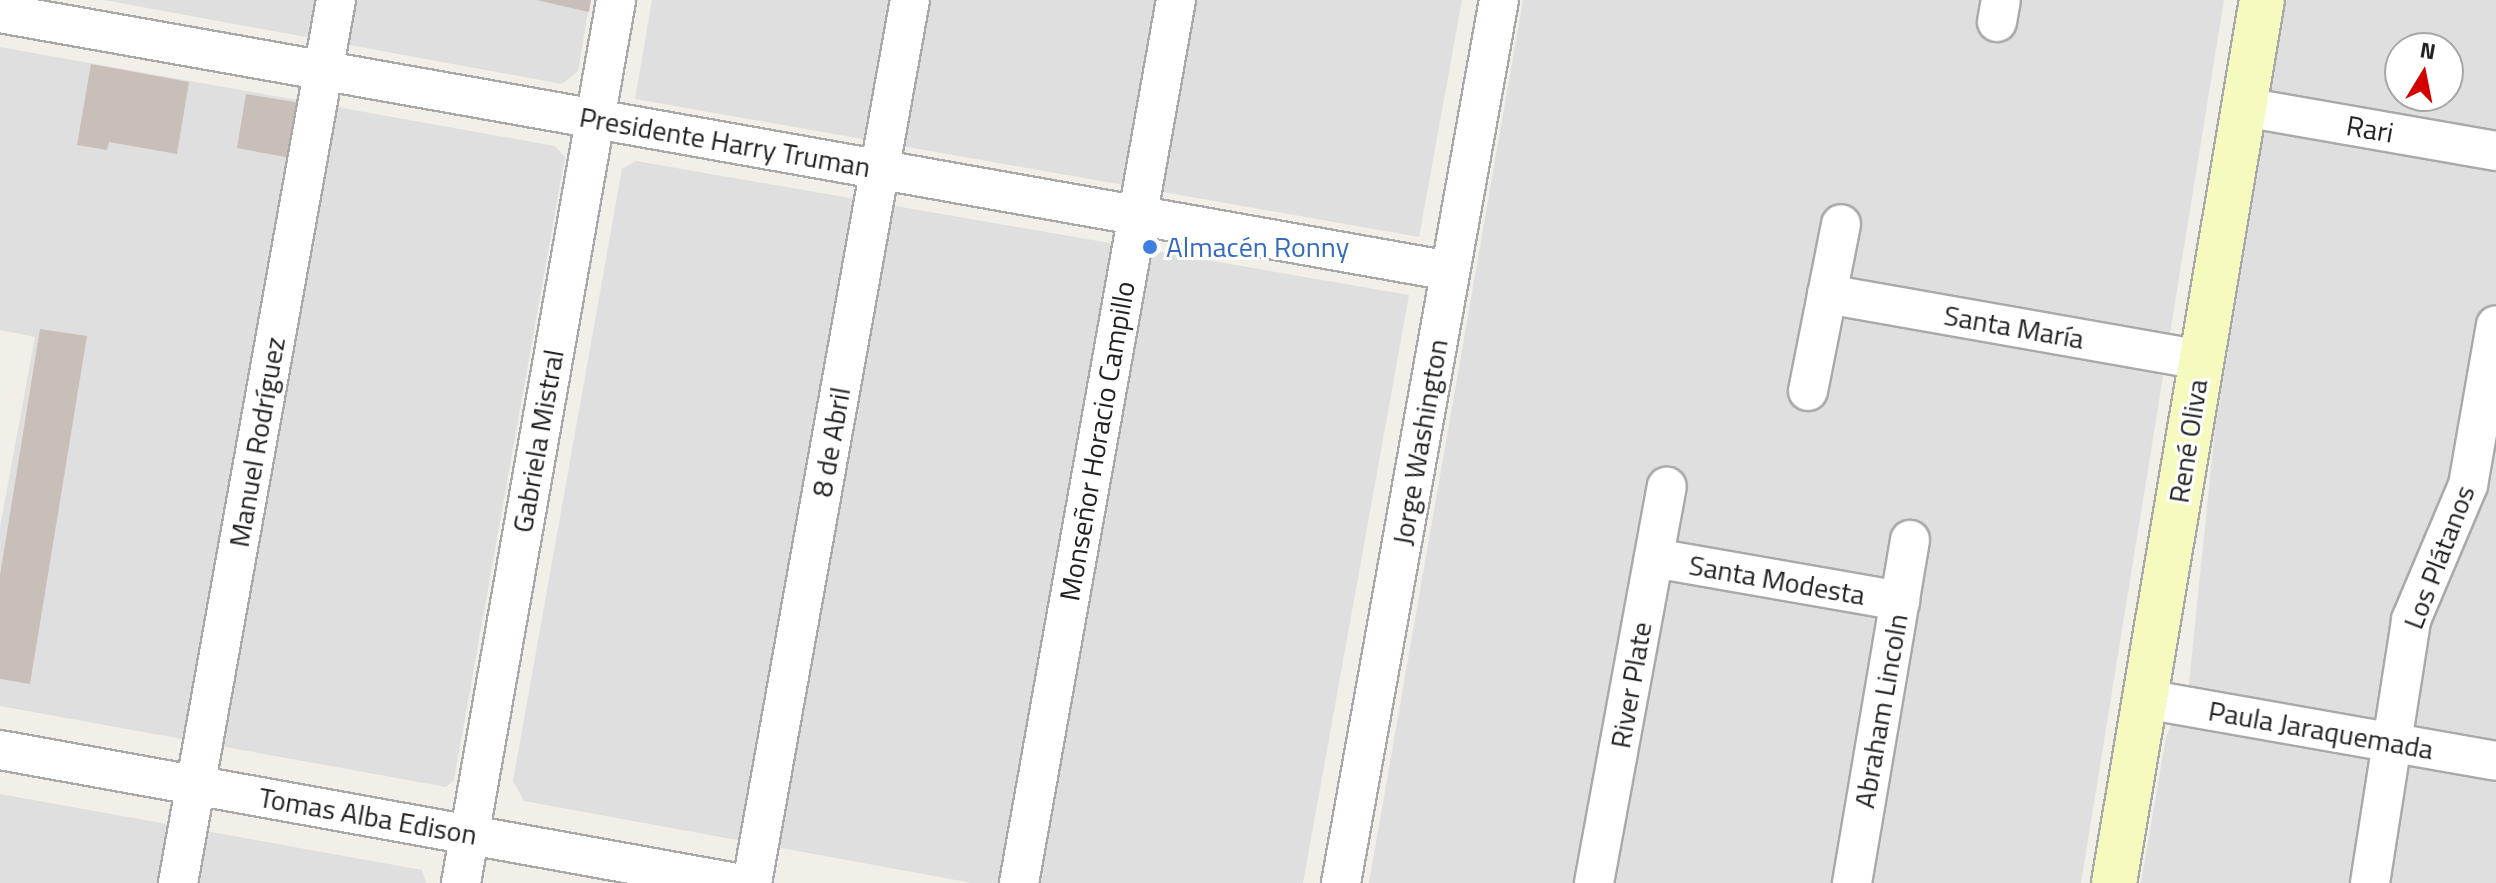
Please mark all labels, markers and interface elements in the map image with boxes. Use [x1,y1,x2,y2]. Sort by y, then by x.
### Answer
north arrow [2384,32,2464,112]
text: N [2417,32,2438,68]
street label: Presidente Harry Truman [577,100,873,184]
street label: Rari [2344,108,2396,150]
place label: Almacén Ronny [1166,230,1349,264]
marker: Almacén Ronny [1141,238,1159,256]
street label: Monseñor Horacio Campillo [1052,279,1142,603]
street label: Santa María [1941,298,2087,356]
street label: Manuel Rodríguez [222,334,292,550]
street label: Jorge Washington [1385,336,1455,548]
street label: Gabriela Mistral [505,347,571,535]
street label: René Oliva [2162,377,2214,505]
street label: 8 de Abril [805,385,857,499]
street label: Los Plátanos [2396,480,2482,634]
street label: Santa Modesta [1686,548,1868,612]
street label: Abraham Lincoln [1847,611,1915,811]
street label: River Plate [1603,619,1659,751]
street label: Paula Jaraquemada [2206,694,2436,766]
street label: Tomas Alba Edison [256,780,480,852]

